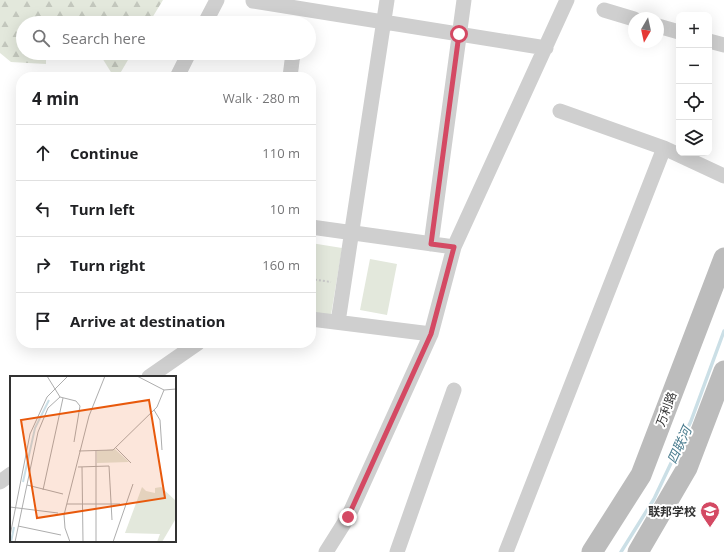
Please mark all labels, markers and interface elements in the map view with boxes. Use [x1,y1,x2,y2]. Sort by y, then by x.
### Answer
north arrow [628,12,664,48]
map controls [676,12,712,156]
button: + [676,12,712,48]
search box [16,16,316,60]
route start [450,25,468,43]
icon: search [30,27,52,49]
text: Search here [62,28,146,48]
button: − [676,48,712,84]
button: locate [676,84,712,120]
text: 4 min [32,87,79,110]
text: Walk · 280 m [223,89,300,107]
button: layers [676,120,712,156]
icon: ahead [32,142,54,164]
text: Continue [70,143,138,163]
text: 110 m [262,144,300,162]
icon: left [32,198,54,220]
text: Turn left [70,199,135,219]
text: 10 m [270,200,300,218]
icon: right [32,254,54,276]
text: Turn right [70,255,145,275]
text: 160 m [262,256,300,274]
icon: arrive [32,310,54,332]
text: Arrive at destination [70,311,225,331]
inset map [10,376,176,542]
street label: 万利路 [652,389,680,429]
water label: 四联河 [663,421,697,466]
school or university icon: 联邦学校 [699,500,721,528]
place label: 联邦学校 [648,503,696,520]
route end [339,508,357,526]

